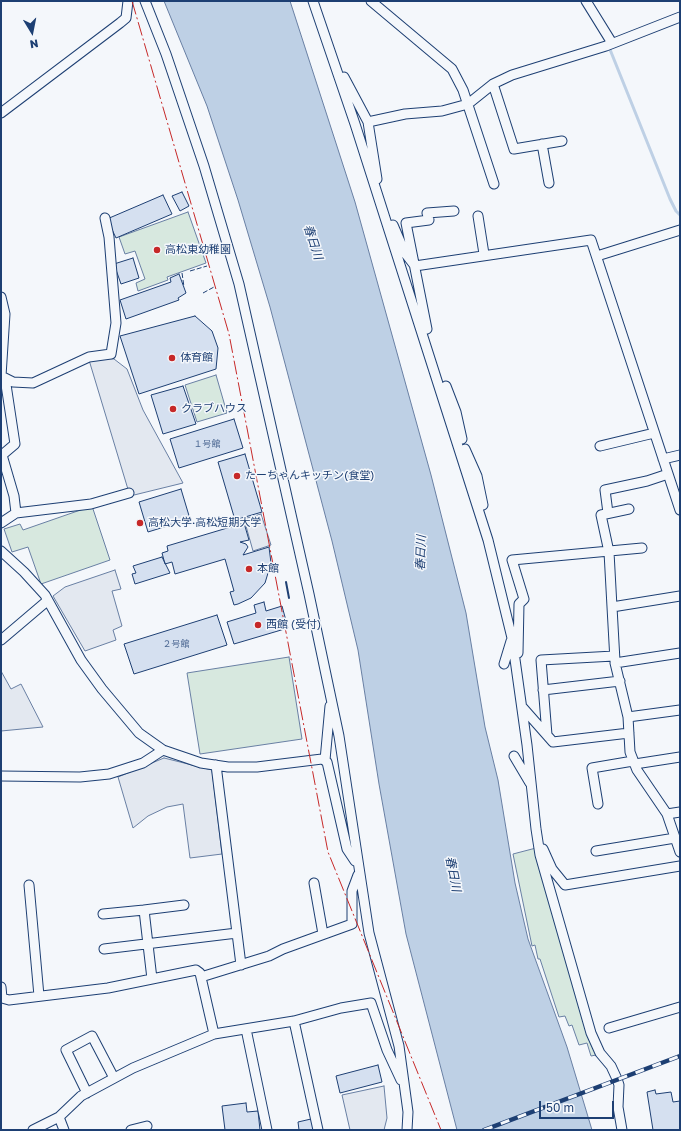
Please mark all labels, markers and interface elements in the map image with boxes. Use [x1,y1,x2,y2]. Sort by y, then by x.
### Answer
north arrow [12,12,52,52]
text: N [29,37,39,51]
water label: 春日川 [301,223,325,261]
place label: 高松東幼稚園 [165,243,231,257]
marker: 高松東幼稚園 [152,245,162,255]
place label: 体育館 [180,351,213,365]
marker: 体育館 [167,353,177,363]
place label: クラブハウス [181,402,247,416]
marker: クラブハウス [168,404,178,414]
house number: １号館 [194,439,220,449]
place label: たーちゃんキッチン(食堂) [245,469,374,483]
marker: たーちゃんキッチン(食堂) [232,471,242,481]
place label: 高松大学·高松短期大学 [148,516,261,530]
marker: 高松大学·高松短期大学 [135,518,145,528]
water label: 春日川 [413,535,429,571]
place label: 本館 [257,562,279,576]
marker: 本館 [244,564,254,574]
place label: 西館 (受付) [266,618,321,632]
marker: 西館 (受付) [253,620,263,630]
house number: ２号館 [163,639,189,649]
water label: 春日川 [442,855,464,893]
scale bar [541,1093,616,1119]
text: 50 m [546,1100,574,1115]

